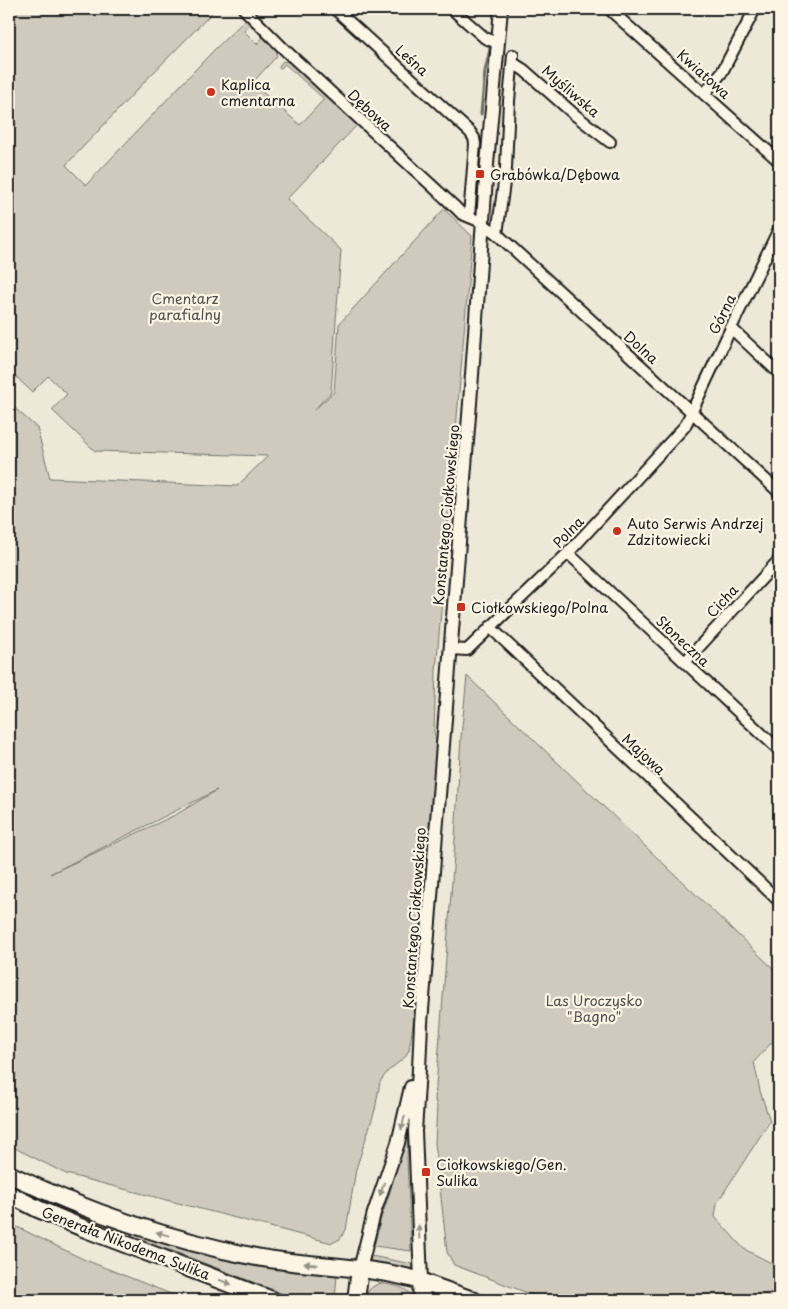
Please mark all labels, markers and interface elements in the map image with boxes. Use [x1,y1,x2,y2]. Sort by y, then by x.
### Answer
street label: Leśna [391,40,433,81]
street label: Kwiatowa [673,44,735,104]
street label: Myśliwska [538,60,605,122]
place label: Kaplica cmentarna [221,74,295,111]
street label: Dębowa [343,84,397,136]
marker: Kaplica cmentarna [205,86,217,98]
place label: Grabówka/Dębowa [490,164,620,185]
marker: Grabówka/Dębowa [474,168,486,180]
park label: Cmentarz parafialny [149,288,221,325]
street label: Górna [703,290,741,338]
street label: Dolna [619,326,663,369]
street label: Konstantego Ciołkowskiego [428,424,464,606]
street label: Polna [548,511,589,553]
place label: Auto Serwis Andrzej Zdzitowiecki [627,513,763,550]
marker: Auto Serwis Andrzej Zdzitowiecki [611,525,623,537]
street label: Cicha [701,580,743,622]
place label: Ciołkowskiego/Polna [471,597,608,618]
marker: Ciołkowskiego/Polna [455,601,467,613]
street label: Słoneczna [652,611,715,672]
street label: Majowa [618,728,671,780]
street label: Konstantego Ciołkowskiego [397,827,431,1009]
park label: Las Uroczysko "Bagno" [546,990,642,1027]
one-way arrow [399,1115,407,1130]
place label: Ciołkowskiego/Gen. Sulika [436,1154,567,1191]
marker: Ciołkowskiego/Gen. Sulika [420,1166,432,1178]
one-way arrow [378,1182,385,1197]
street label: Generała Nikodema Sulika [39,1201,213,1285]
one-way arrow [414,1224,422,1240]
one-way arrow [156,1230,171,1238]
one-way arrow [303,1260,319,1268]
one-way arrow [218,1278,233,1286]

